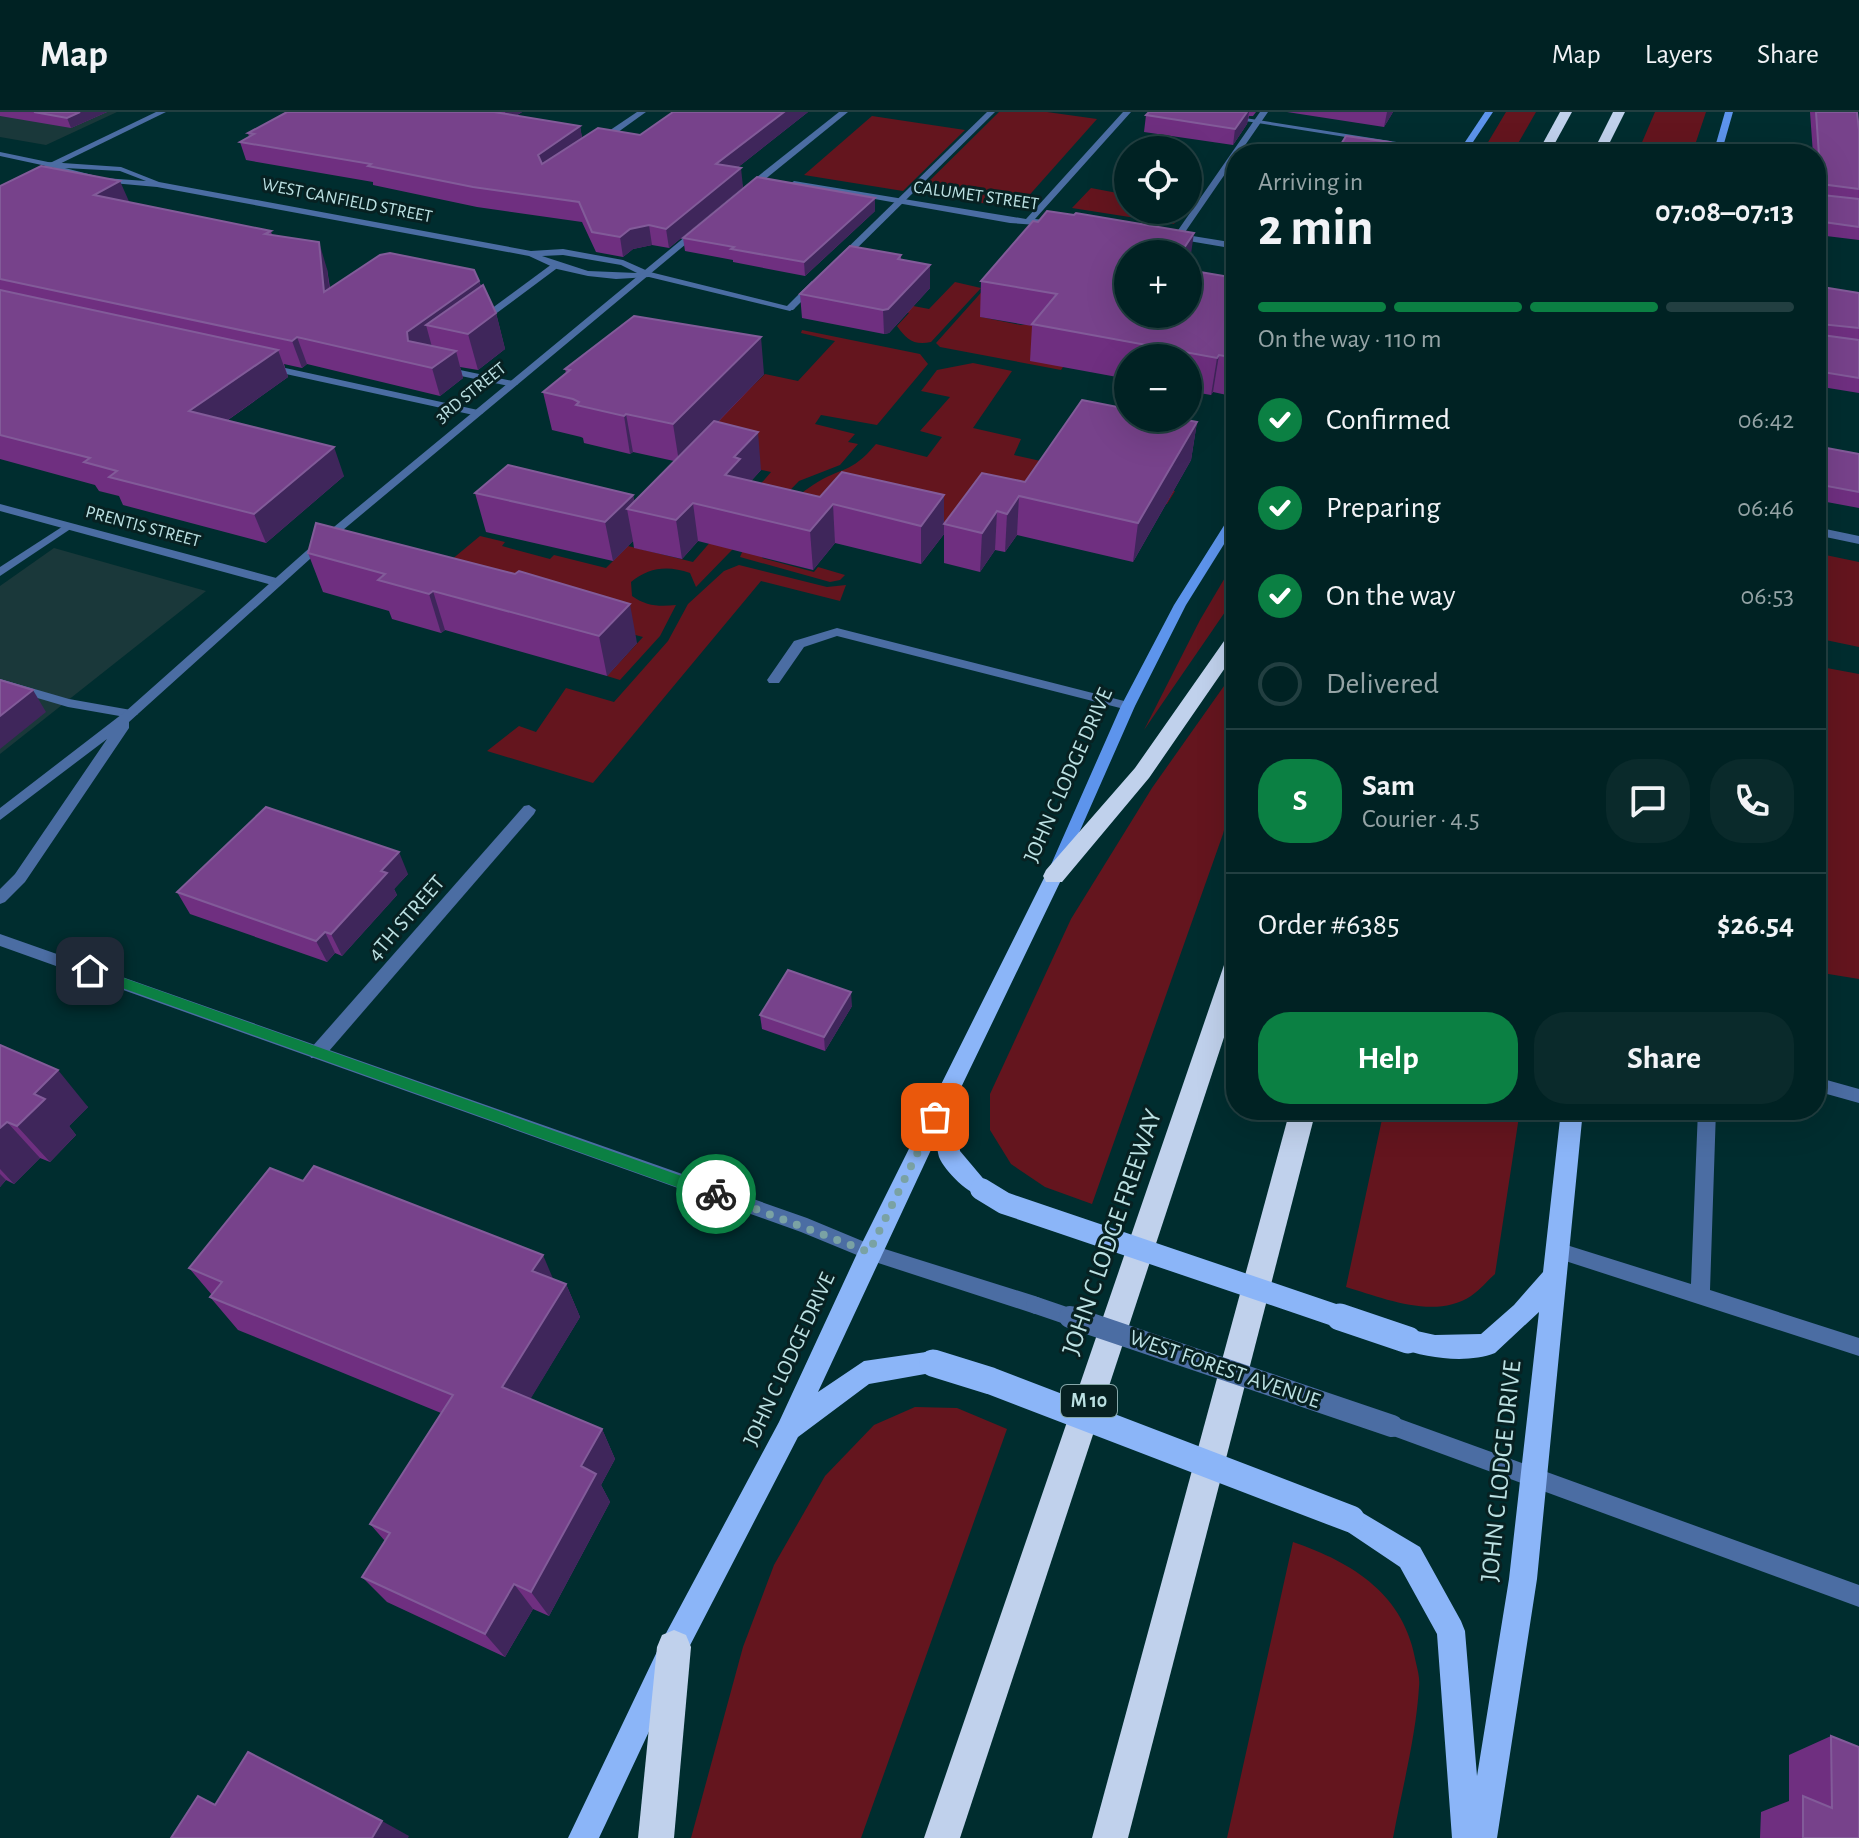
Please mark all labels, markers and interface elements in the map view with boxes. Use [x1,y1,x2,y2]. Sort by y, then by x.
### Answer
text: Map [40,36,108,74]
text: Map [1552,41,1601,69]
text: Layers [1645,41,1713,69]
text: Share [1757,41,1819,69]
map controls [1114,136,1202,432]
button: locate [1114,136,1202,224]
text: Arriving in [1258,169,1363,195]
street label: WEST CANFIELD STREET [260,176,434,226]
street label: CALUMET STREET [912,178,1040,214]
text: 07:08–07:13 [1655,197,1794,227]
text: 2 min [1258,202,1373,254]
button: + [1114,240,1202,328]
text: On the way · 110 m [1258,326,1441,352]
button: − [1114,344,1202,432]
street label: 3RD STREET [432,359,510,427]
icon: check [1258,398,1302,442]
text: Confirmed [1326,405,1450,435]
text: 06:42 [1738,407,1794,433]
icon: check [1258,486,1302,530]
text: Preparing [1326,493,1441,523]
text: 06:46 [1737,495,1794,521]
street label: PRENTIS STREET [83,503,203,551]
icon: check [1258,574,1302,618]
text: On the way [1326,581,1455,611]
text: 06:53 [1741,583,1794,609]
text: Delivered [1326,669,1439,699]
street label: JOHN C LODGE DRIVE [1020,684,1116,865]
button: chat [1606,759,1690,843]
button: phone [1710,759,1794,843]
text: Sam [1362,771,1415,801]
text: S [1293,786,1307,816]
text: Courier · 4.5 [1362,806,1480,832]
street label: 4TH STREET [363,871,449,965]
text: Order #6385 [1258,910,1399,940]
text: $26.54 [1717,910,1794,940]
pin [56,937,124,1005]
icon: home [68,949,112,993]
button: Help [1258,1012,1518,1104]
button: Share [1534,1012,1794,1104]
pin [901,1083,969,1151]
icon: bag [913,1095,957,1139]
street label: JOHN C LODGE FREEWAY [1058,1105,1166,1358]
courier [676,1154,756,1234]
icon: bike [694,1172,738,1216]
street label: JOHN C LODGE DRIVE [739,1269,839,1449]
street label: WEST FOREST AVENUE [1127,1326,1324,1412]
street label: JOHN C LODGE DRIVE [1476,1359,1526,1583]
road number: M 10 [1061,1385,1117,1417]

